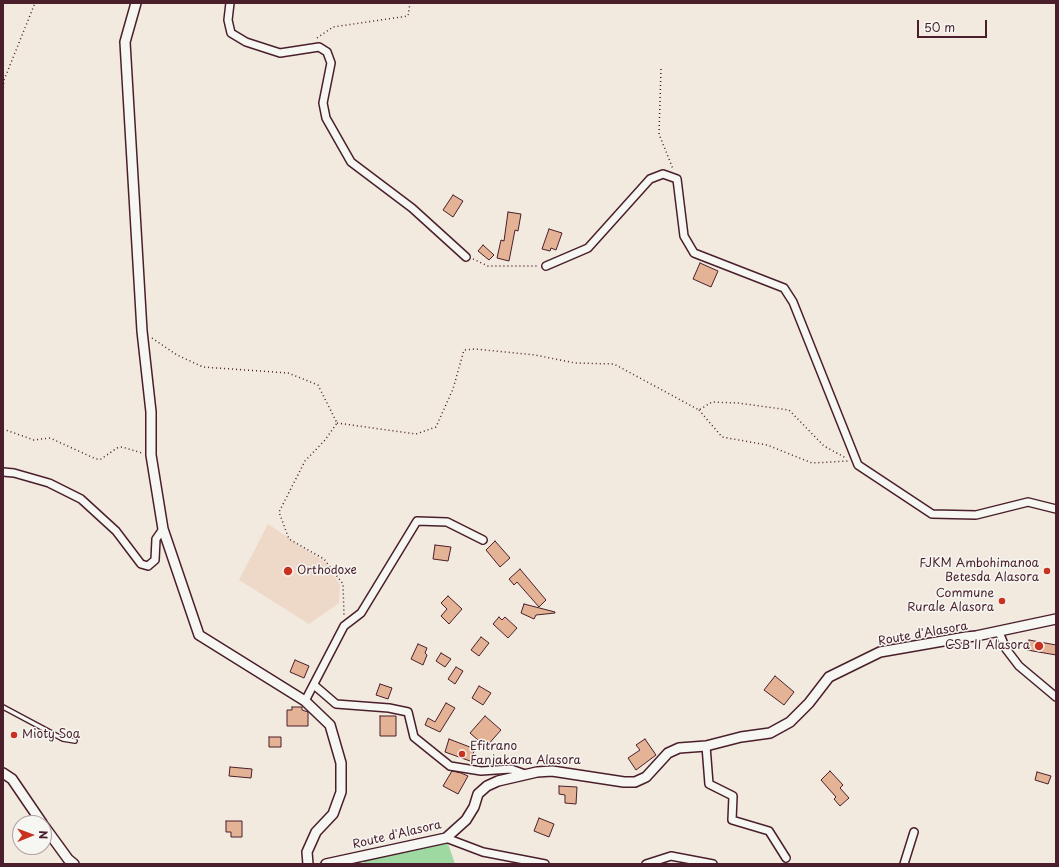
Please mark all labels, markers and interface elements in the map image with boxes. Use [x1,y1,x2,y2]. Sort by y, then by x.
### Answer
scale bar [919,12,989,38]
text: 50 m [924,18,955,36]
place label: FJKM Ambohimanoa Betesda Alasora [919,557,1039,585]
place label: Orthodoxe [297,564,357,578]
marker: Orthodoxe [282,565,294,577]
marker: FJKM Ambohimanoa Betesda Alasora [1042,566,1052,576]
place label: Commune Rurale Alasora [907,587,994,615]
marker: Commune Rurale Alasora [997,596,1007,606]
street label: Route d'Alasora [877,619,969,649]
place label: CSB II Alasora [945,639,1030,653]
marker: CSB II Alasora [1033,640,1045,652]
place label: Mioty Soa [22,728,80,742]
marker: Mioty Soa [9,730,19,740]
place label: Efitrano Fanjakana Alasora [470,740,581,768]
marker: Efitrano Fanjakana Alasora [457,749,467,759]
north arrow [12,815,52,855]
street label: Route d'Alasora [351,818,443,852]
text: N [35,830,52,839]

